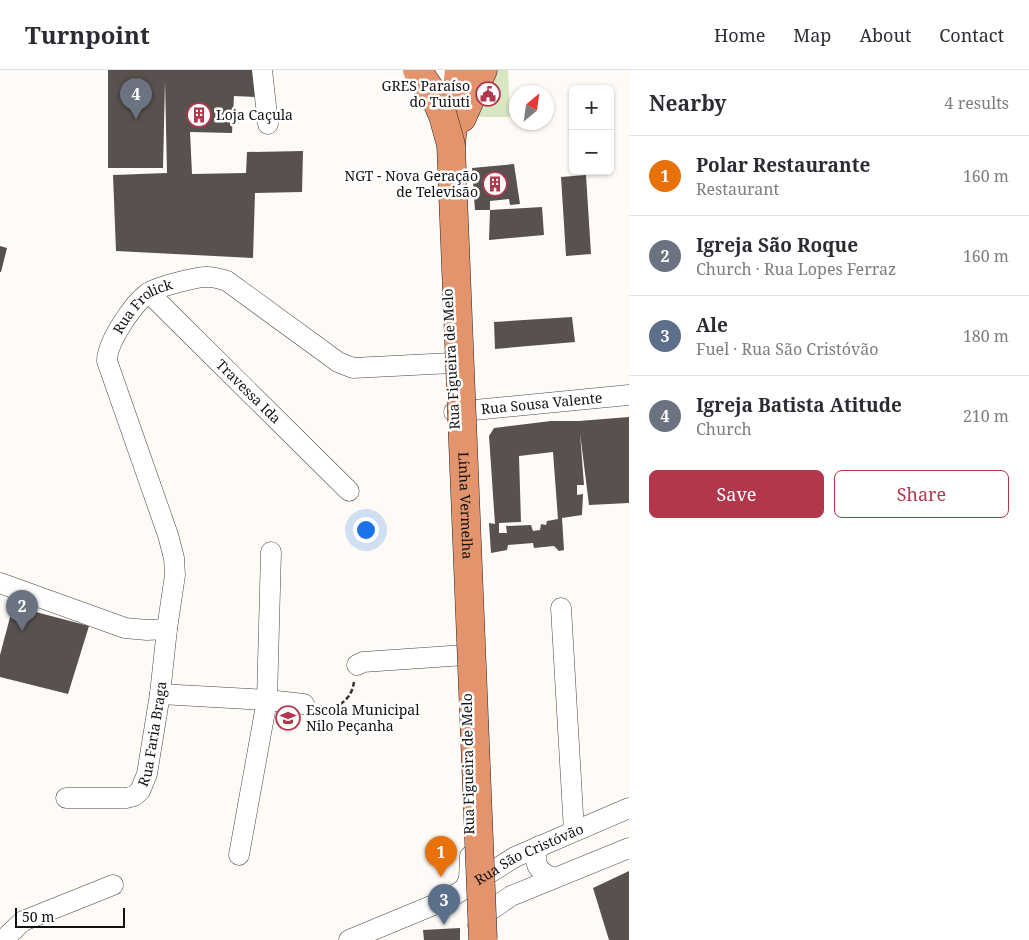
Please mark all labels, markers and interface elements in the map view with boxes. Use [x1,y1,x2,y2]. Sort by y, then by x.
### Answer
text: Turnpoint [25,18,150,51]
text: Home [714,23,765,47]
text: Map [793,23,831,47]
text: About [859,23,911,47]
text: Contact [939,23,1004,47]
place label: GRES Paraíso do Tuiuti [381,76,471,111]
pin: 4 [120,78,152,119]
public building icon: GRES Paraíso do Tuiuti [475,81,501,107]
north arrow [509,85,554,130]
map controls [569,85,614,175]
button: + [569,85,614,130]
text: Nearby [649,89,727,117]
text: 4 results [945,92,1009,114]
building icon: Loja Caçula [186,102,212,128]
place label: Loja Caçula [216,105,293,124]
button: − [569,130,614,175]
text: Polar Restaurante [696,152,870,178]
text: 1 [660,165,670,187]
text: 160 m [963,165,1009,187]
place label: NGT - Nova Geração de Televisão [344,166,478,201]
building icon: NGT - Nova Geração de Televisão [482,171,508,197]
text: Restaurant [696,178,779,200]
text: Igreja São Roque [696,232,858,258]
text: 2 [660,245,670,267]
text: 160 m [963,245,1009,267]
text: Church · Rua Lopes Ferraz [696,258,896,280]
street label: Rua Frolick [108,274,175,337]
street label: Rua Figueira de Melo [437,288,464,430]
text: Ale [696,312,728,338]
text: 3 [660,325,670,347]
text: 180 m [963,325,1009,347]
text: Fuel · Rua São Cristóvão [696,338,878,360]
street label: Travessa Ida [212,355,286,428]
street label: Rua Sousa Valente [480,388,603,418]
text: Igreja Batista Atitude [696,392,902,418]
text: 4 [660,405,670,427]
text: 210 m [963,405,1009,427]
text: Church [696,418,752,440]
street label: Linha Vermelha [454,452,478,560]
button: Save [649,470,824,518]
button: Share [834,470,1009,518]
your location [353,517,379,543]
pin: 2 [6,590,38,631]
street label: Rua Faria Braga [133,680,170,789]
street label: Rua Figueira de Melo [457,693,478,835]
place label: Escola Municipal Nilo Peçanha [306,700,420,735]
school or university icon: Escola Municipal Nilo Peçanha [275,705,301,731]
street label: Rua São Cristóvão [471,819,586,889]
pin: 1 [425,836,457,877]
pin: 3 [428,884,460,925]
scale bar [15,905,125,928]
text: 50 m [22,907,55,926]

